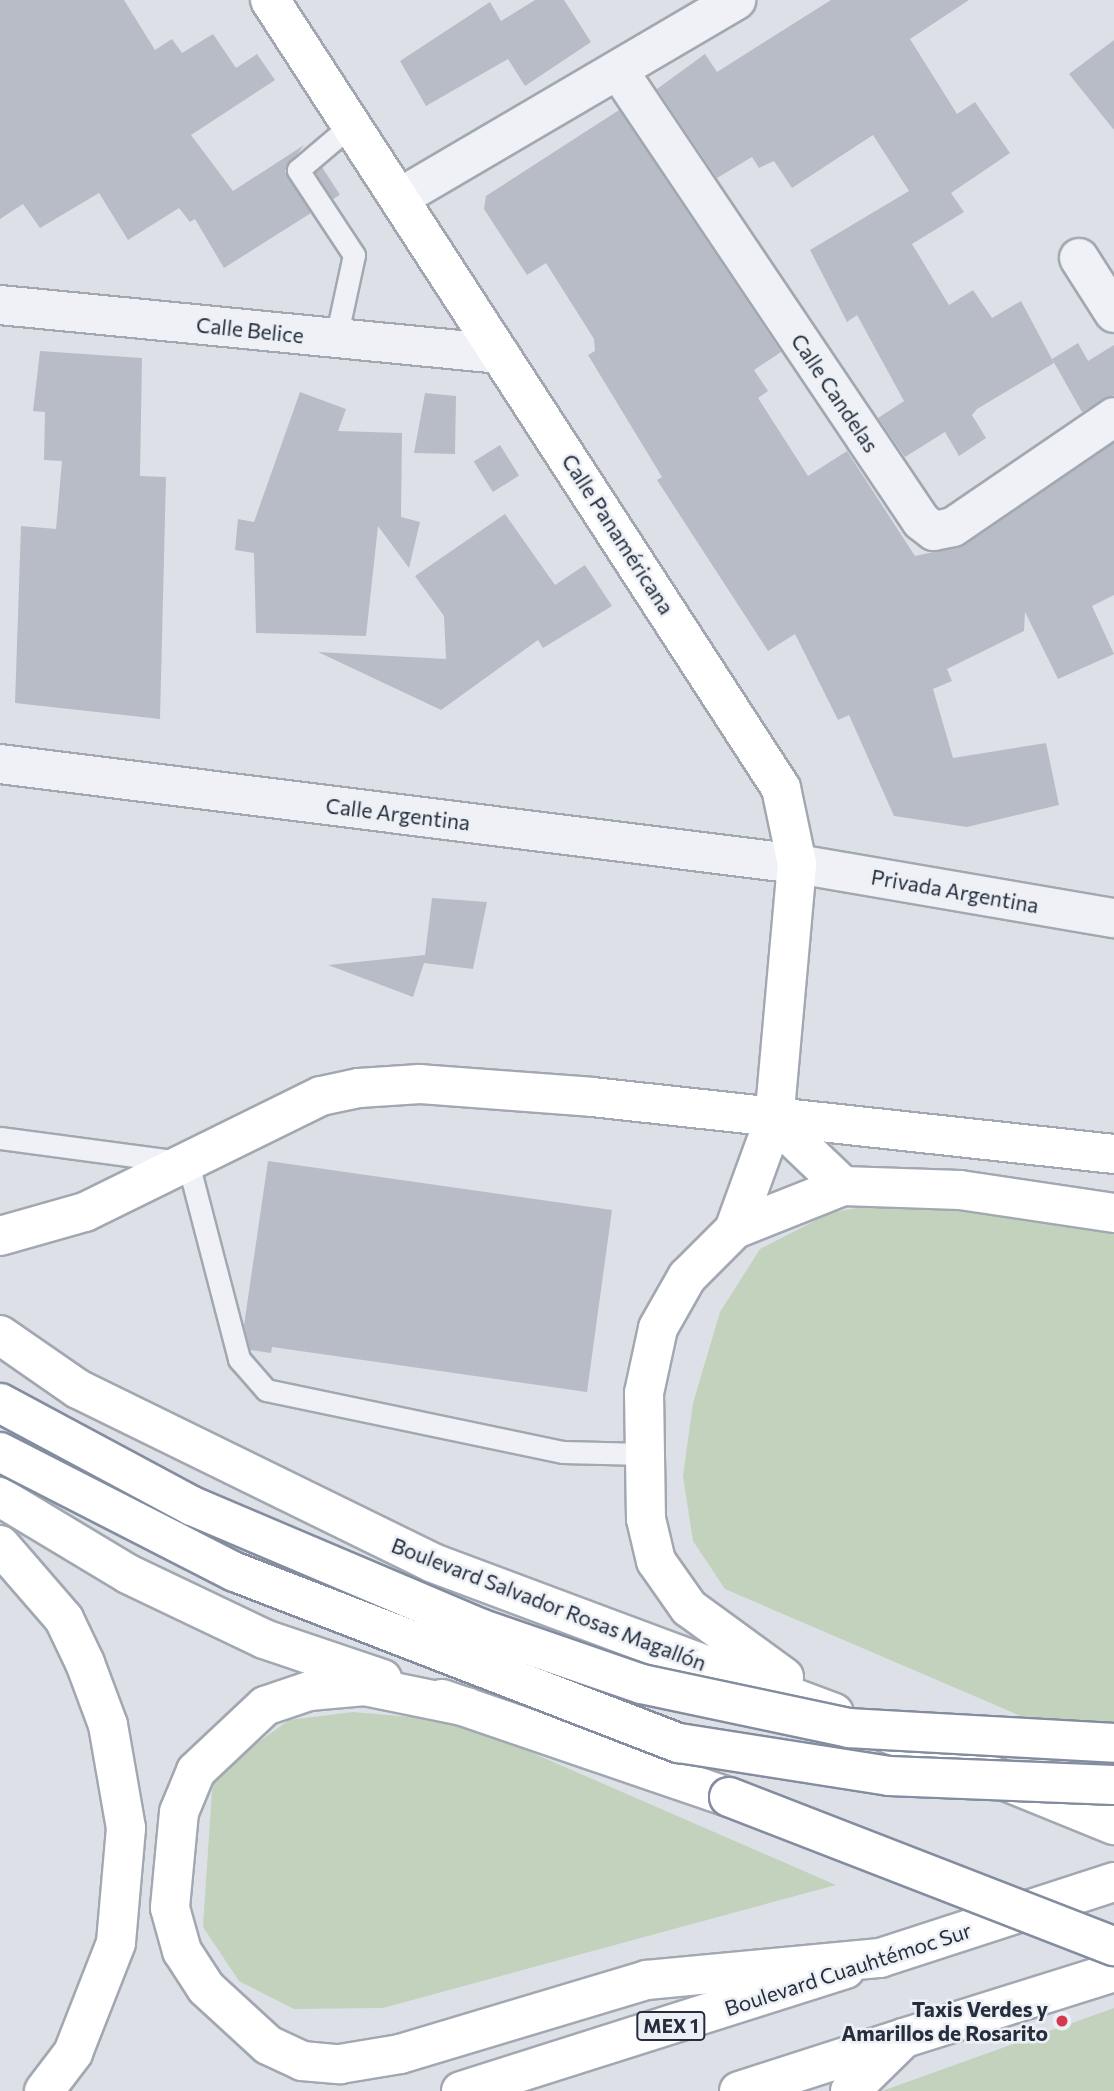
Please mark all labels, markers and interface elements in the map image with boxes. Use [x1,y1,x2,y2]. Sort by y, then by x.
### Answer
street label: Calle Belice [195,312,305,348]
street label: Calle Candelas [786,329,884,457]
street label: Calle Panaméricana [557,449,679,619]
street label: Calle Argentina [324,793,472,835]
street label: Privada Argentina [869,864,1041,918]
street label: Boulevard Salvador Rosas Magallón [388,1532,710,1676]
street label: Boulevard Cuauhtémoc Sur [722,1917,974,2021]
place label: Taxis Verdes y Amarillos de Rosarito [841,1996,1048,2046]
road number: MEX 1 [636,2010,706,2042]
marker: Taxis Verdes y Amarillos de Rosarito [1054,2013,1070,2029]

